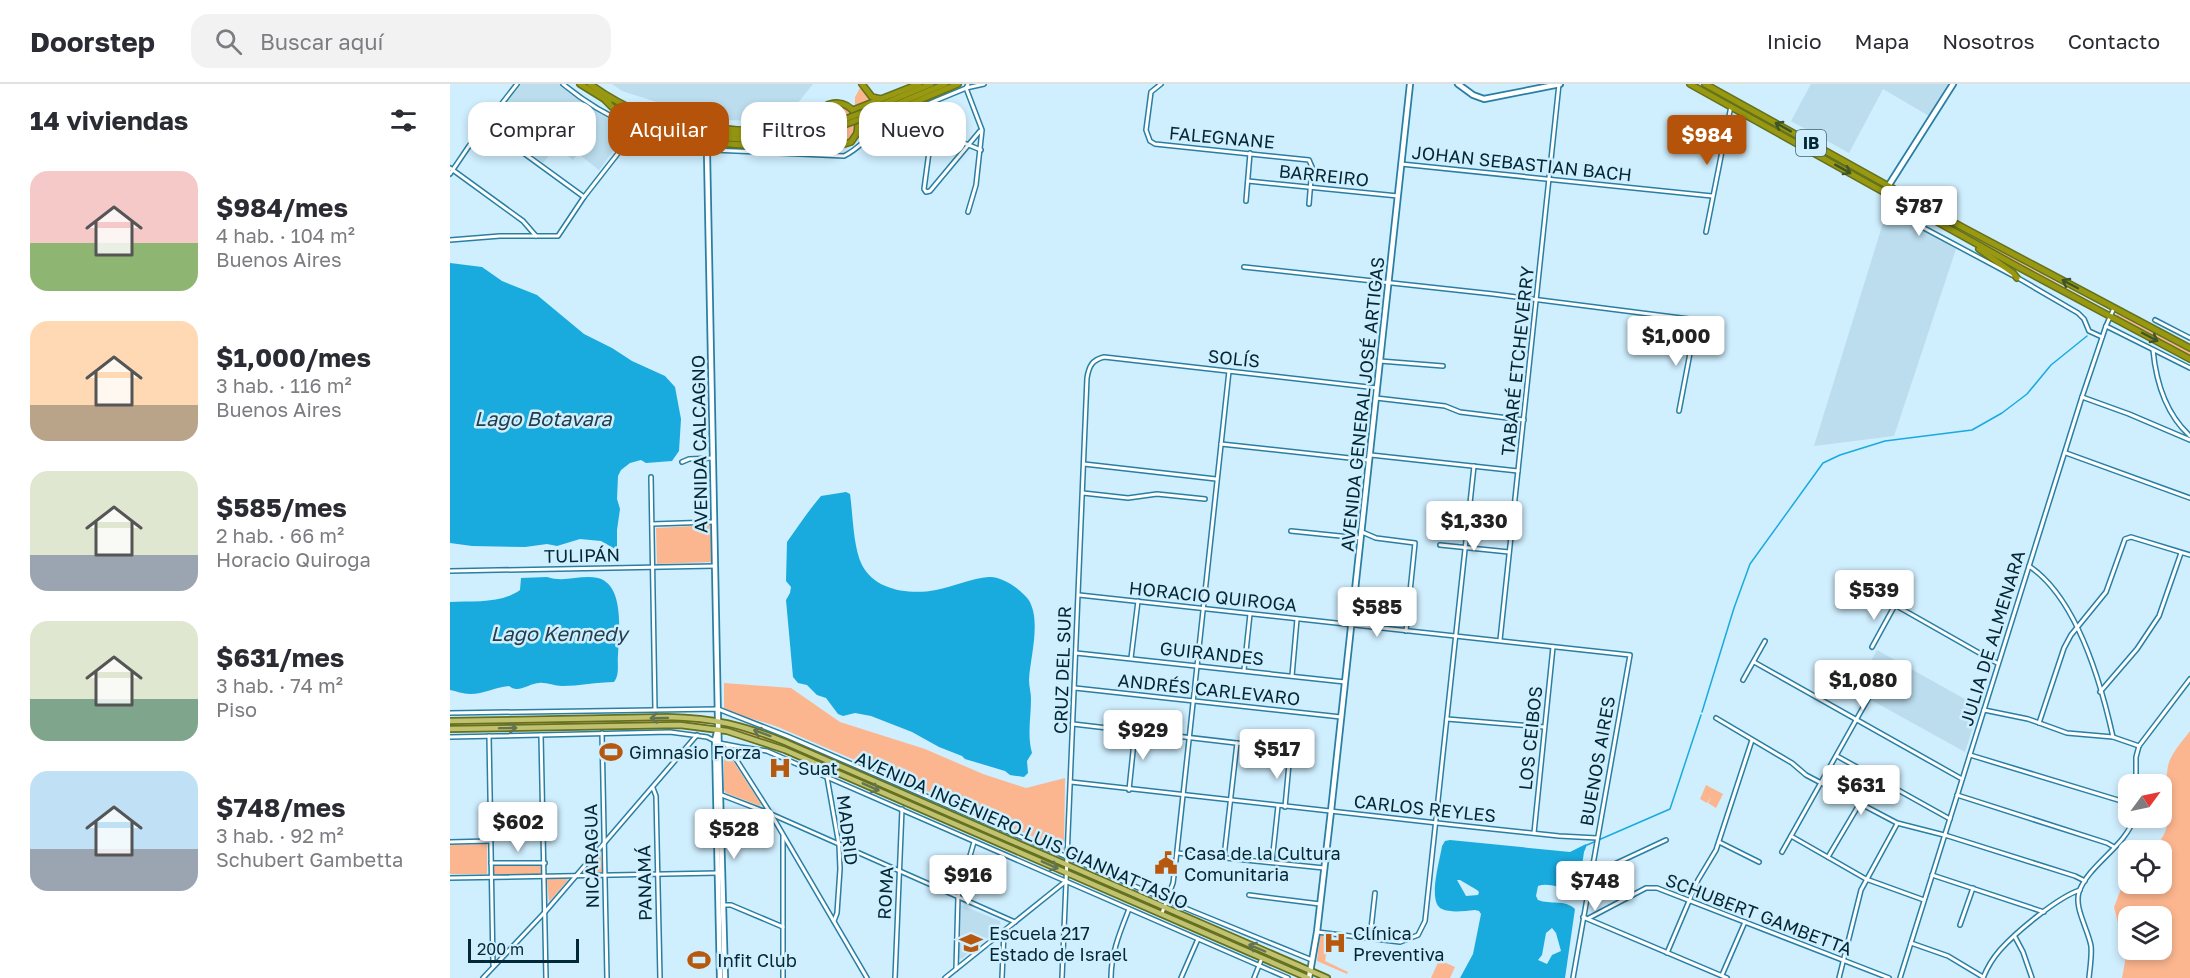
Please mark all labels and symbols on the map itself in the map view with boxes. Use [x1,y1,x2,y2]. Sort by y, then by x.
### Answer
pin: $984 [1671,115,1743,166]
street label: FALEGNANE [1168,121,1276,153]
one-way arrow [1774,121,1792,132]
road number: IB [1796,130,1826,156]
street label: JOHAN SEBASTIAN BACH [1411,141,1633,185]
street label: BARREIRO [1278,159,1370,191]
one-way arrow [1834,163,1851,175]
pin: $787 [1883,186,1955,237]
street label: AVENIDA GENERAL JOSÉ ARTIGAS [1336,256,1388,552]
street label: TABARÉ ETCHEVERRY [1496,265,1538,457]
one-way arrow [2062,278,2080,289]
pin: $1,000 [1627,316,1725,367]
one-way arrow [2141,331,2158,343]
street label: SOLÍS [1207,344,1261,372]
street label: AVENIDA CALCAGNO [686,355,712,533]
water label: Lago Botavara [474,406,612,431]
pin: $1,330 [1425,501,1523,552]
street label: TULIPÁN [544,543,620,567]
street label: JULIA DE ALMENARA [1955,548,2029,728]
pin: $539 [1838,570,1910,621]
street label: HORACIO QUIROGA [1128,576,1298,616]
pin: $585 [1341,587,1413,638]
street label: CRUZ DEL SUR [1049,606,1075,734]
water label: Lago Kennedy [491,621,630,646]
street label: GUIRANDES [1159,637,1265,669]
pin: $1,080 [1814,660,1912,711]
street label: ANDRÉS CARLEVARO [1117,668,1301,710]
street label: LOS CEIBOS [1514,685,1546,791]
street label: BUENOS AIRES [1575,694,1619,828]
pin: $929 [1107,710,1179,761]
one-way arrow [650,712,670,724]
one-way arrow [498,722,518,733]
one-way arrow [754,727,772,738]
pin: $517 [1241,729,1313,780]
sports icon: Gimnasio Forza [598,739,624,765]
place label: Gimnasio Forza [629,741,761,763]
street label: AVENIDA INGENIERO LUIS GIANNATTASIO [852,746,1192,914]
hospital icon: Suat [767,755,793,781]
place label: Suat [798,757,838,779]
pin: $631 [1825,765,1897,816]
north arrow [2118,774,2172,828]
one-way arrow [861,782,879,793]
street label: CARLOS REYLES [1353,790,1497,826]
street label: MADRID [833,794,863,866]
pin: $602 [482,802,554,853]
street label: NICARAGUA [579,804,603,908]
pin: $528 [698,809,770,860]
place label: Casa de la Cultura Comunitaria [1184,842,1341,885]
street label: PANAMÁ [632,845,656,921]
public building icon: Casa de la Cultura Comunitaria [1153,850,1179,876]
pin: $916 [932,855,1004,906]
one-way arrow [1040,860,1058,871]
pin: $748 [1559,861,1631,912]
street label: ROMA [873,866,897,920]
street label: SCHUBERT GAMBETTA [1663,868,1855,960]
place label: Escuela 217 Estado de Israel [989,922,1128,965]
place label: Clínica Preventiva [1353,922,1445,965]
school or university icon: Escuela 217 Estado de Israel [958,930,984,956]
hospital icon: Clínica Preventiva [1322,930,1348,956]
scale bar [468,936,579,964]
one-way arrow [1249,941,1267,953]
sports icon: Infit Club [686,947,712,973]
place label: Infit Club [717,949,797,971]

